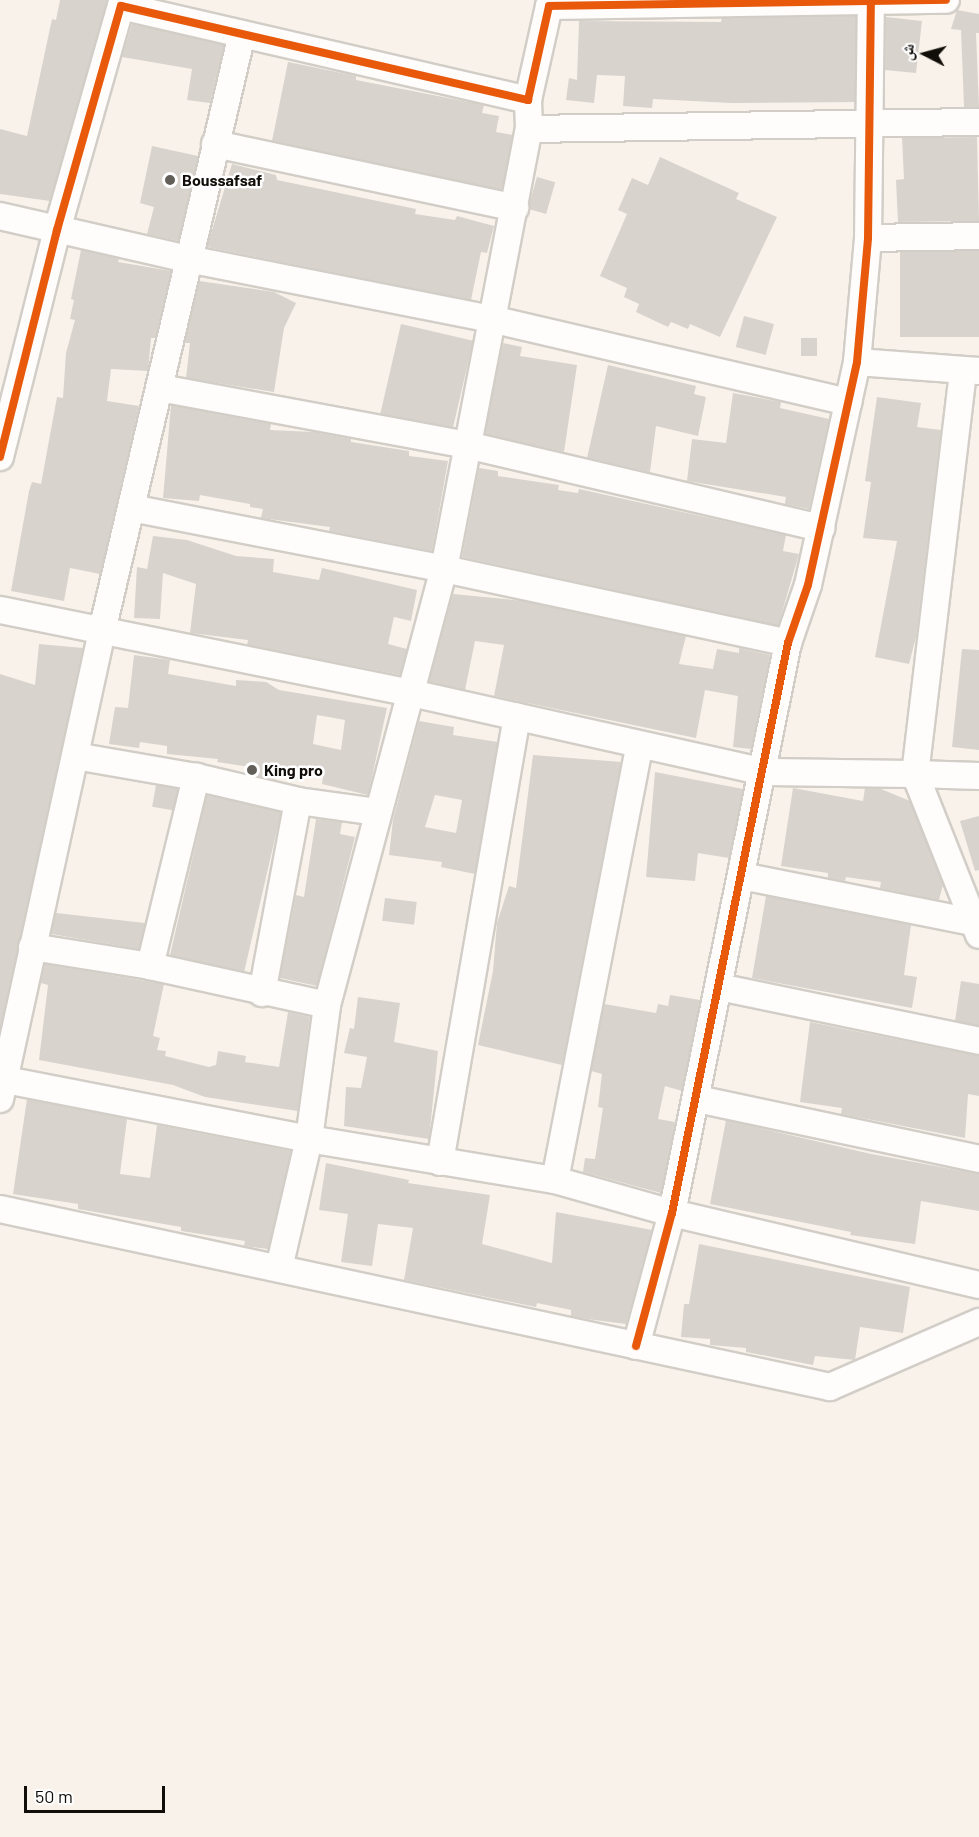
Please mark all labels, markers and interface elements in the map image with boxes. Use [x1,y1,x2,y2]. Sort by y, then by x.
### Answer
north arrow [895,24,955,84]
text: ش [896,43,917,62]
place label: Boussafsaf [182,170,262,190]
marker: Boussafsaf [163,173,177,187]
place label: King pro [264,760,323,780]
marker: King pro [245,763,259,777]
scale bar [27,1774,168,1812]
text: 50 m [35,1785,73,1807]

